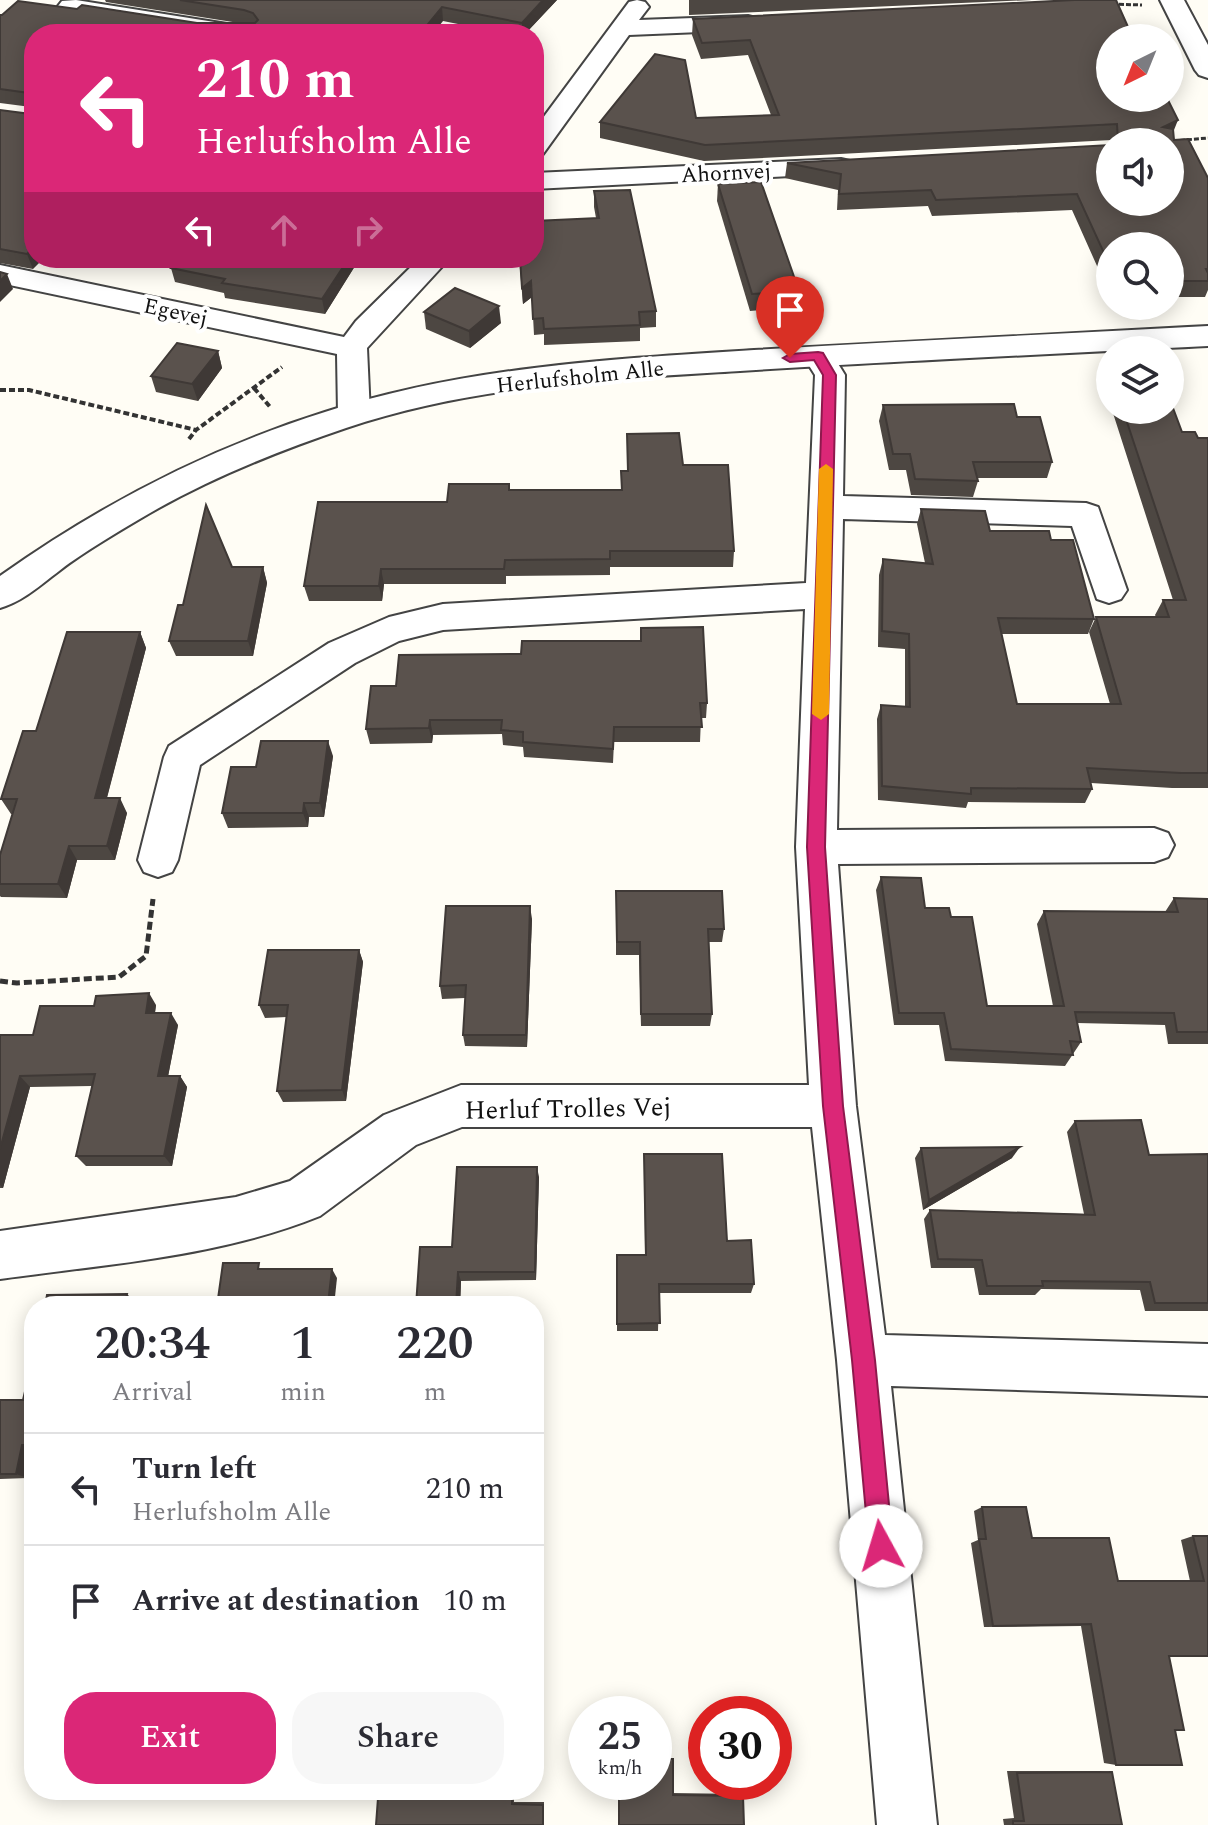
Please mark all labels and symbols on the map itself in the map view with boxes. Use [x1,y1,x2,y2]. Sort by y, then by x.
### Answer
north arrow [1096,24,1184,112]
street label: Ahornvej [680,155,772,192]
pin [756,276,824,358]
street label: Egevej [141,290,211,335]
street label: Herlufsholm Alle [495,352,666,403]
street label: Herluf Trolles Vej [464,1087,672,1131]
position arrow [839,1504,923,1588]
speed limit sign: 30 [688,1696,792,1800]

